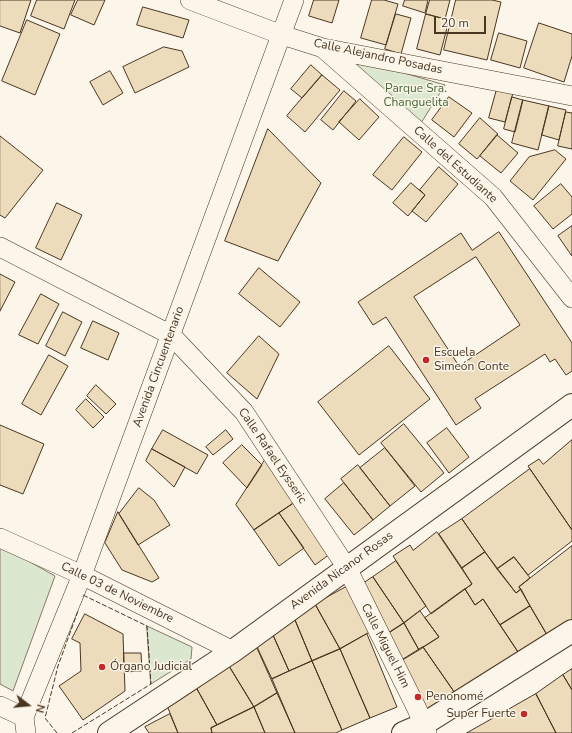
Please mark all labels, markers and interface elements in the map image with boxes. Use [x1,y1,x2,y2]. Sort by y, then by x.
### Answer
scale bar [436,8,488,34]
text: 20 m [441,15,469,31]
street label: Calle Alejandro Posadas [312,36,444,78]
park label: Parque Sra. Changuelita [383,82,449,110]
street label: Calle del Estudiante [410,124,500,206]
street label: Avenida Cincuentenario [130,305,188,429]
place label: Escuela Simeón Conte [434,346,509,374]
marker: Escuela Simeón Conte [421,355,431,365]
street label: Calle Rafael Eysseric [235,406,309,506]
street label: Avenida Nicanor Rosas [288,529,396,613]
street label: Calle 03 de Noviembre [58,559,176,627]
street label: Calle Miguel Him [358,601,412,691]
place label: Órgano Judicial [110,660,192,674]
marker: Órgano Judicial [97,662,107,672]
north arrow [8,685,48,725]
place label: Penonomé [426,690,483,704]
marker: Penonomé [413,692,423,702]
text: N [32,702,48,714]
place label: Super Fuerte [446,707,516,721]
marker: Super Fuerte [519,709,529,719]

